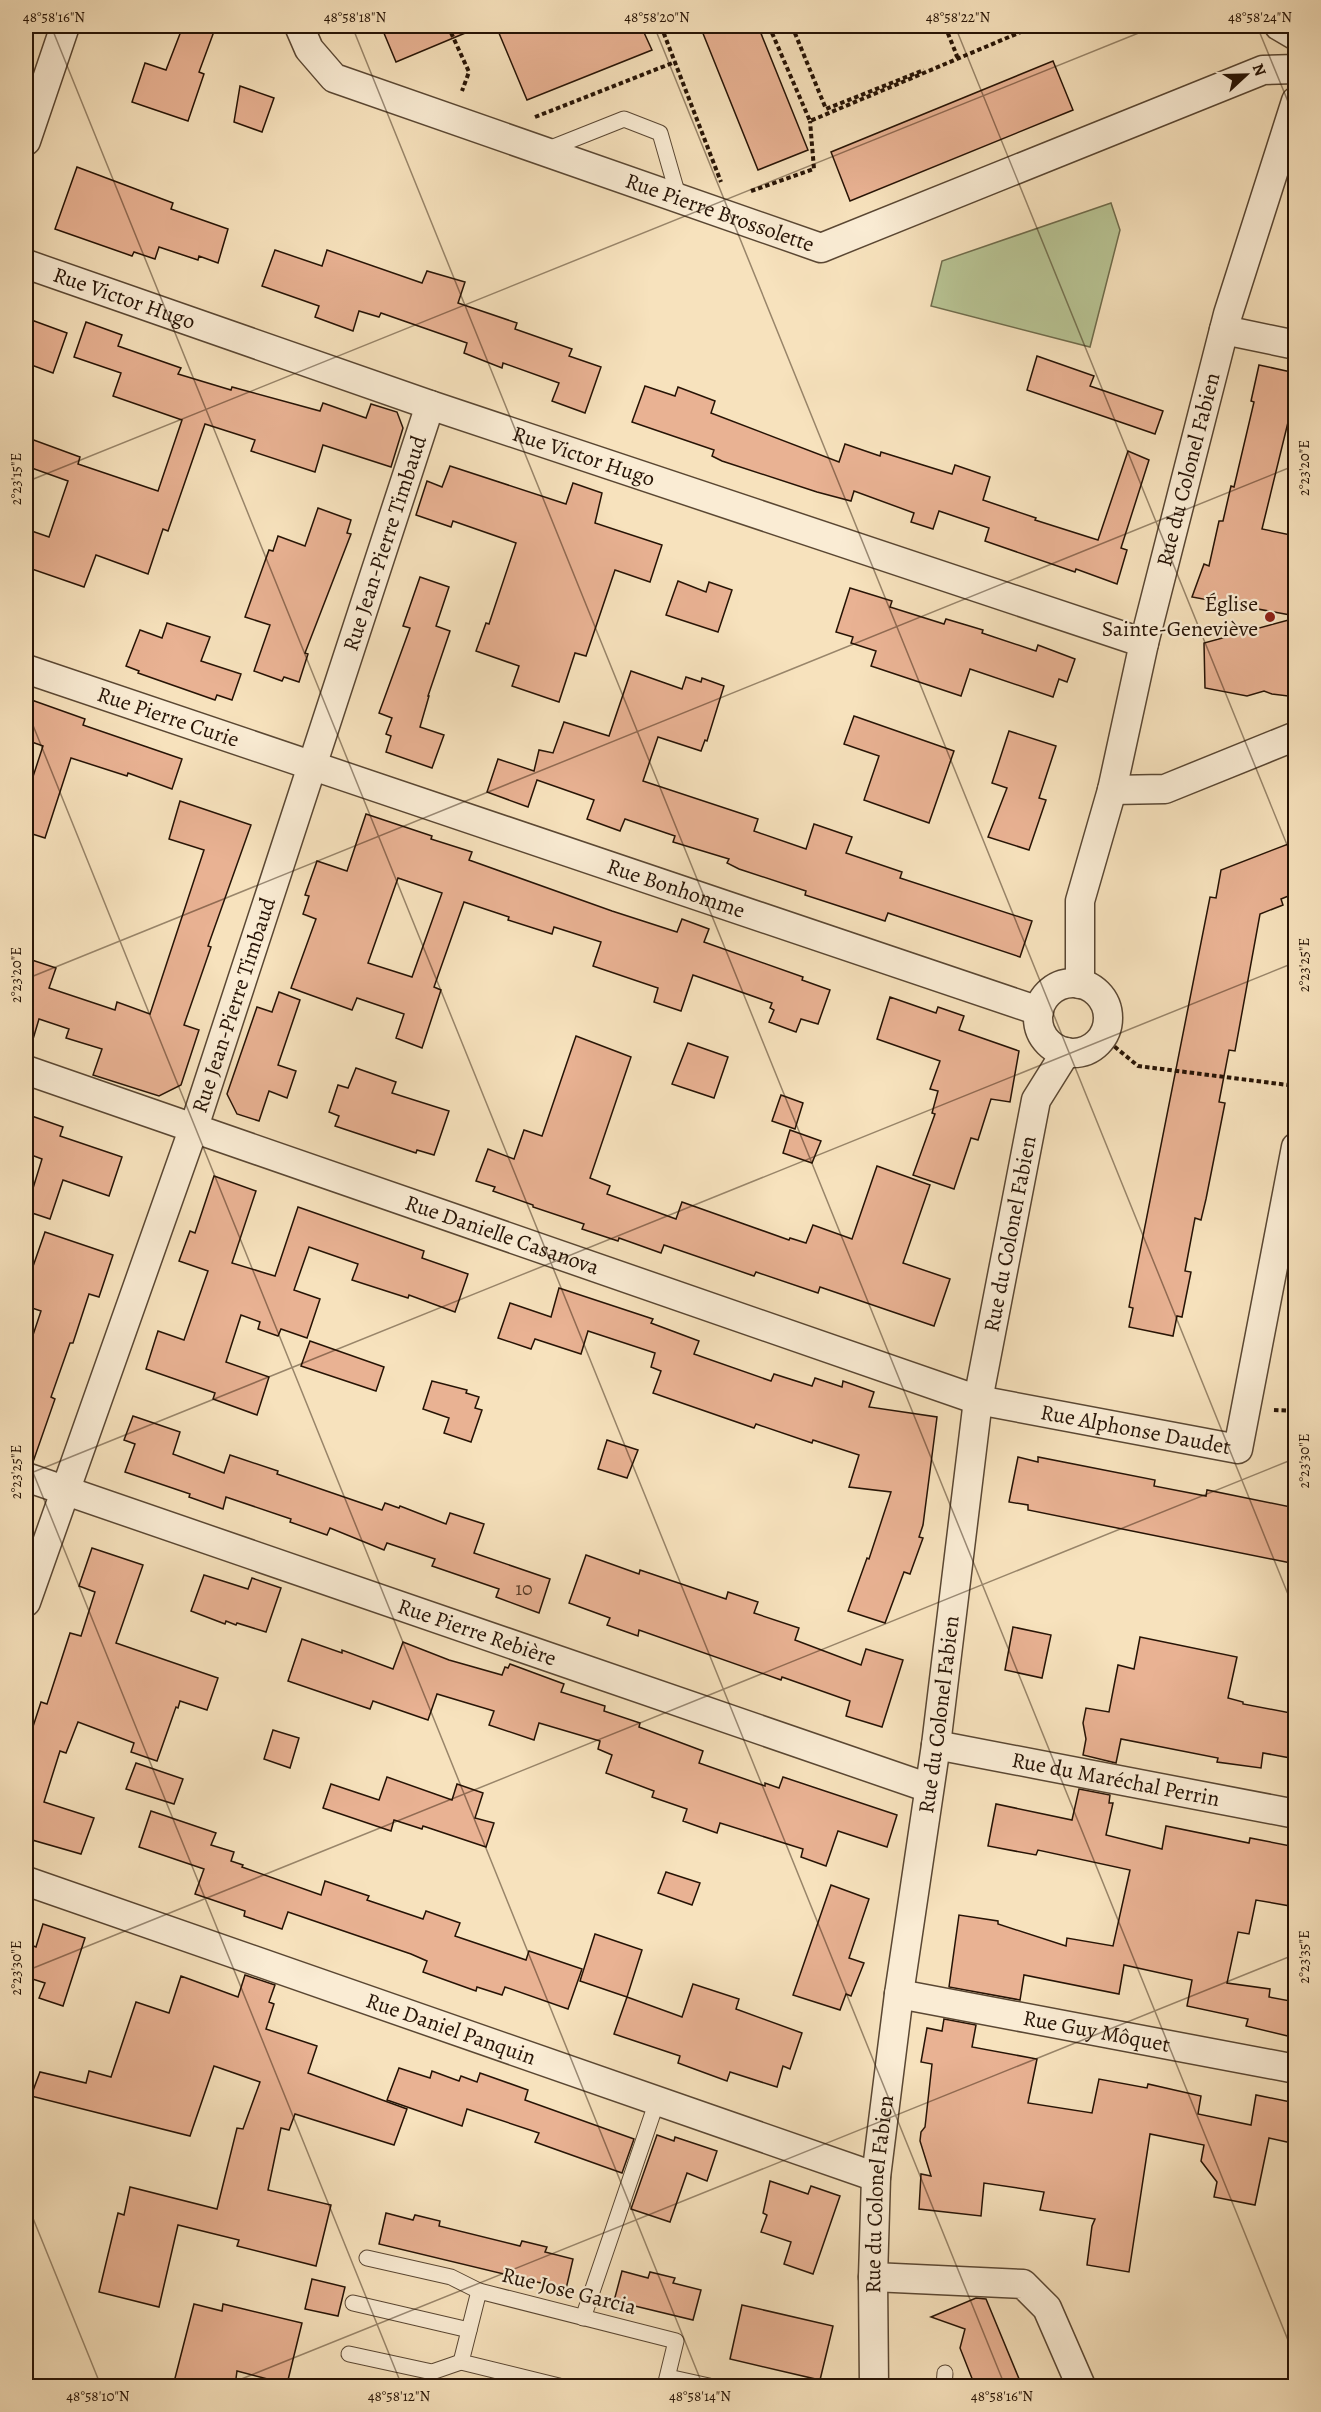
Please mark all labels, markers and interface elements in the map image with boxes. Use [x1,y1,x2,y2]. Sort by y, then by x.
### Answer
text: 48°58'16"N [23,7,85,27]
text: 48°58'18"N [324,7,387,27]
text: 48°58'20"N [624,7,690,27]
text: 48°58'22"N [926,7,990,27]
text: 48°58'24"N [1228,7,1292,27]
north arrow [1216,45,1276,105]
text: N [1247,60,1271,80]
street label: Rue Pierre Brossolette [621,166,818,259]
street label: Rue Victor Hugo [49,260,199,337]
street label: Rue du Colonel Fabien [1149,369,1227,570]
street label: Rue Victor Hugo [509,419,659,494]
street label: Rue Jean-Pierre Timbaud [336,431,434,655]
text: 2°23'20"E [1294,440,1314,496]
text: 2°23'15"E [6,453,26,505]
place label: Église Sainte-Geneviève [1102,589,1258,644]
marker: Église Sainte-Geneviève [1263,610,1277,624]
street label: Rue Pierre Curie [93,679,243,755]
street label: Rue Bonhomme [603,851,749,926]
street label: Rue Jean-Pierre Timbaud [185,893,283,1117]
text: 2°23'25"E [1294,938,1314,992]
text: 2°23'20"E [6,947,26,1003]
street label: Rue du Colonel Fabien [976,1133,1044,1335]
street label: Rue Danielle Casanova [401,1188,604,1283]
street label: Rue Alphonse Daudet [1038,1397,1233,1462]
text: 2°23'30"E [1294,1433,1314,1489]
text: 2°23'25"E [6,1445,26,1499]
house number: 10 [515,1575,533,1602]
street label: Rue Pierre Rebière [394,1591,560,1674]
street label: Rue du Colonel Fabien [911,1614,967,1815]
street label: Rue du Maréchal Perrin [1009,1745,1222,1814]
text: 2°23'35"E [1294,1930,1314,1984]
text: 2°23'30"E [6,1940,26,1996]
street label: Rue Daniel Panquin [362,1986,540,2072]
street label: Rue Guy Môquet [1021,2003,1172,2060]
street label: Rue du Colonel Fabien [858,2093,901,2294]
street label: Rue Jose Garcia [498,2260,640,2322]
text: 48°58'10"N [66,2386,130,2406]
text: 48°58'12"N [368,2386,430,2406]
text: 48°58'14"N [669,2386,731,2406]
text: 48°58'16"N [971,2386,1033,2406]

